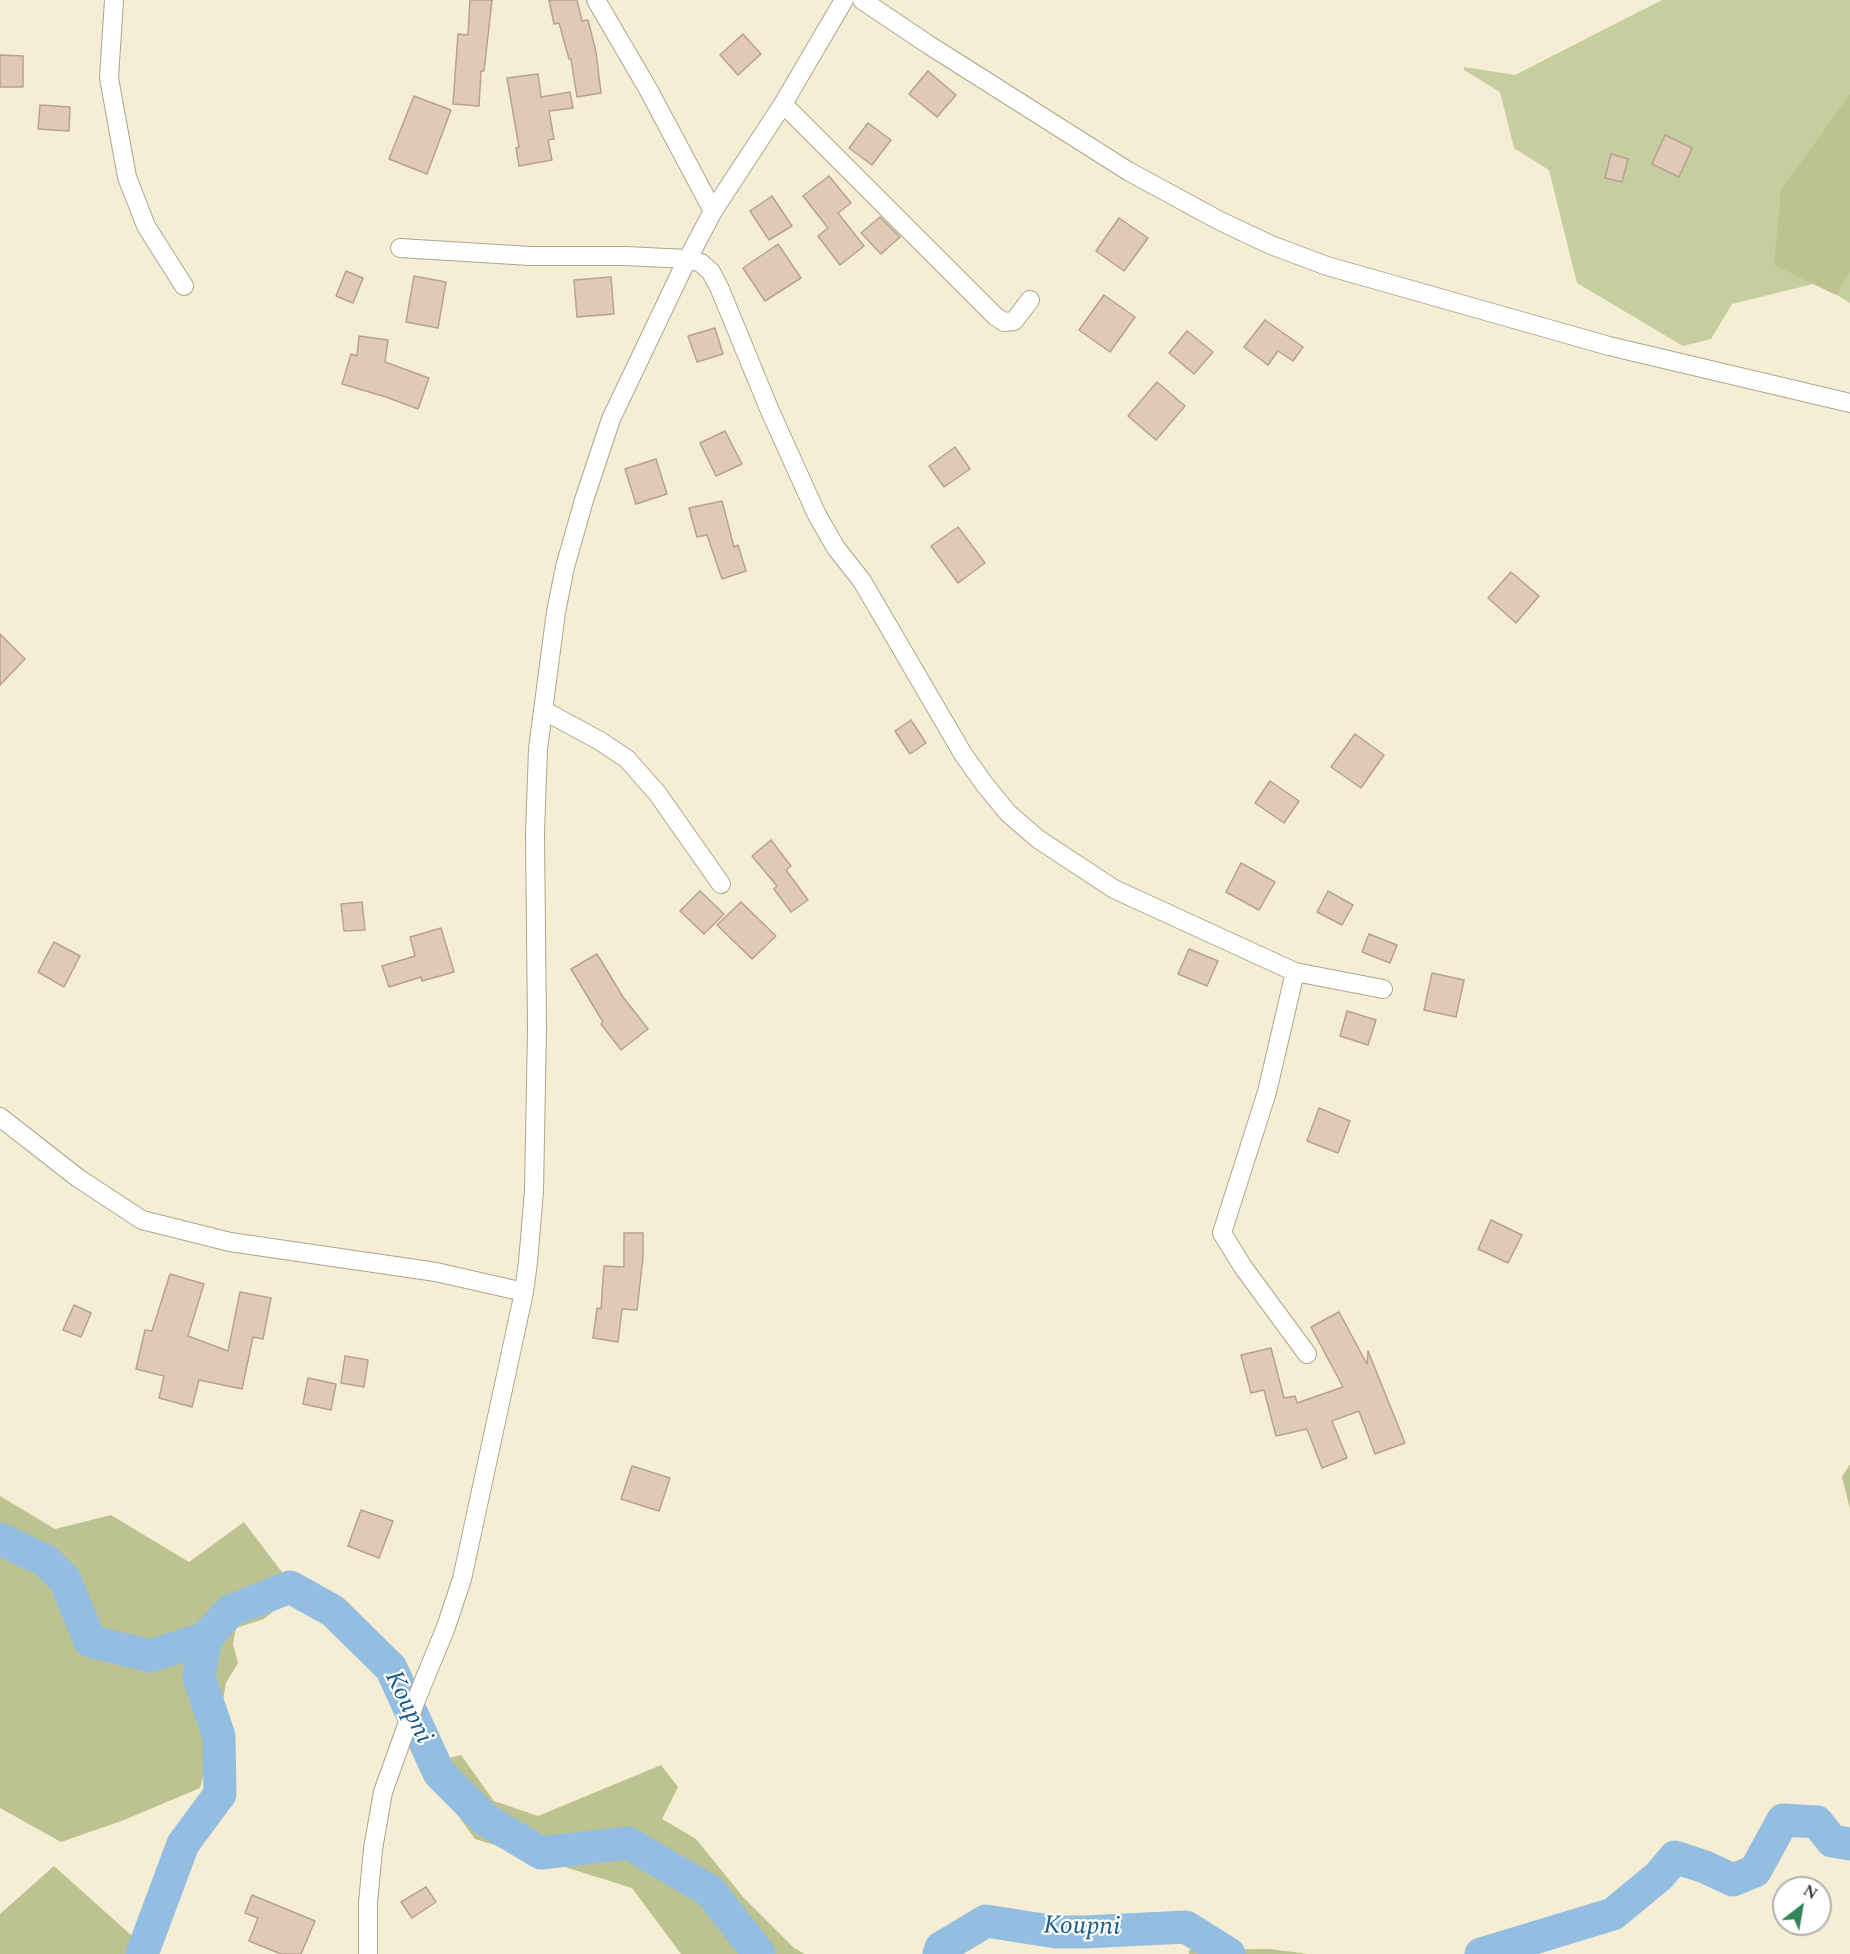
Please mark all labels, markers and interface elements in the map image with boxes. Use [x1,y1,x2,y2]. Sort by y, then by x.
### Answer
water label: Koupni [376,1666,438,1750]
north arrow [1772,1876,1832,1936]
text: N [1798,1879,1822,1906]
water label: Koupni [1043,1912,1121,1944]

